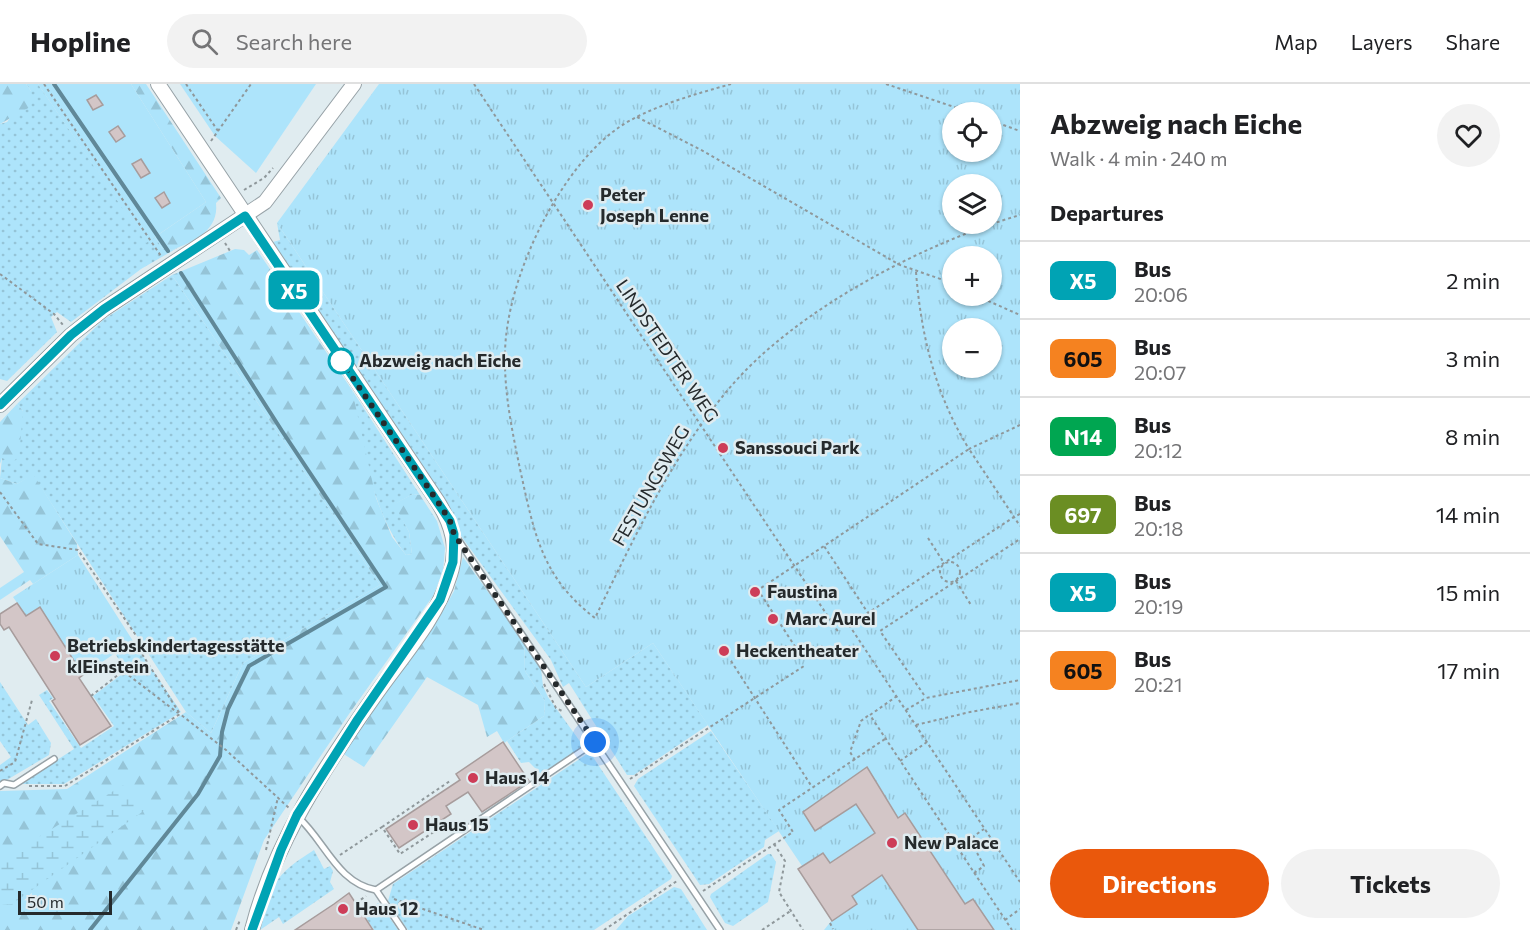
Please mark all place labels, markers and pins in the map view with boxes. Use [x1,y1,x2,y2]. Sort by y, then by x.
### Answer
place label: Peter Joseph Lenne [600,183,709,226]
marker: Peter Joseph Lenne [581,198,595,212]
marker: Abzweig nach Eiche [328,348,354,374]
place label: Abzweig nach Eiche [359,349,521,371]
place label: Sanssouci Park [735,436,860,458]
marker: Sanssouci Park [716,441,730,455]
place label: Faustina [767,580,838,602]
marker: Faustina [748,585,762,599]
place label: Marc Aurel [785,607,876,629]
marker: Marc Aurel [766,612,780,626]
place label: Betriebskindertagesstätte klEinstein [67,634,284,677]
place label: Heckentheater [736,639,859,661]
marker: Heckentheater [717,644,731,658]
marker: Betriebskindertagesstätte klEinstein [48,649,62,663]
place label: Haus 14 [485,766,549,788]
marker: Haus 14 [466,771,480,785]
place label: Haus 15 [425,813,489,835]
marker: Haus 15 [406,818,420,832]
place label: New Palace [904,831,999,853]
marker: New Palace [885,836,899,850]
place label: Haus 12 [355,897,418,919]
marker: Haus 12 [336,902,350,916]

